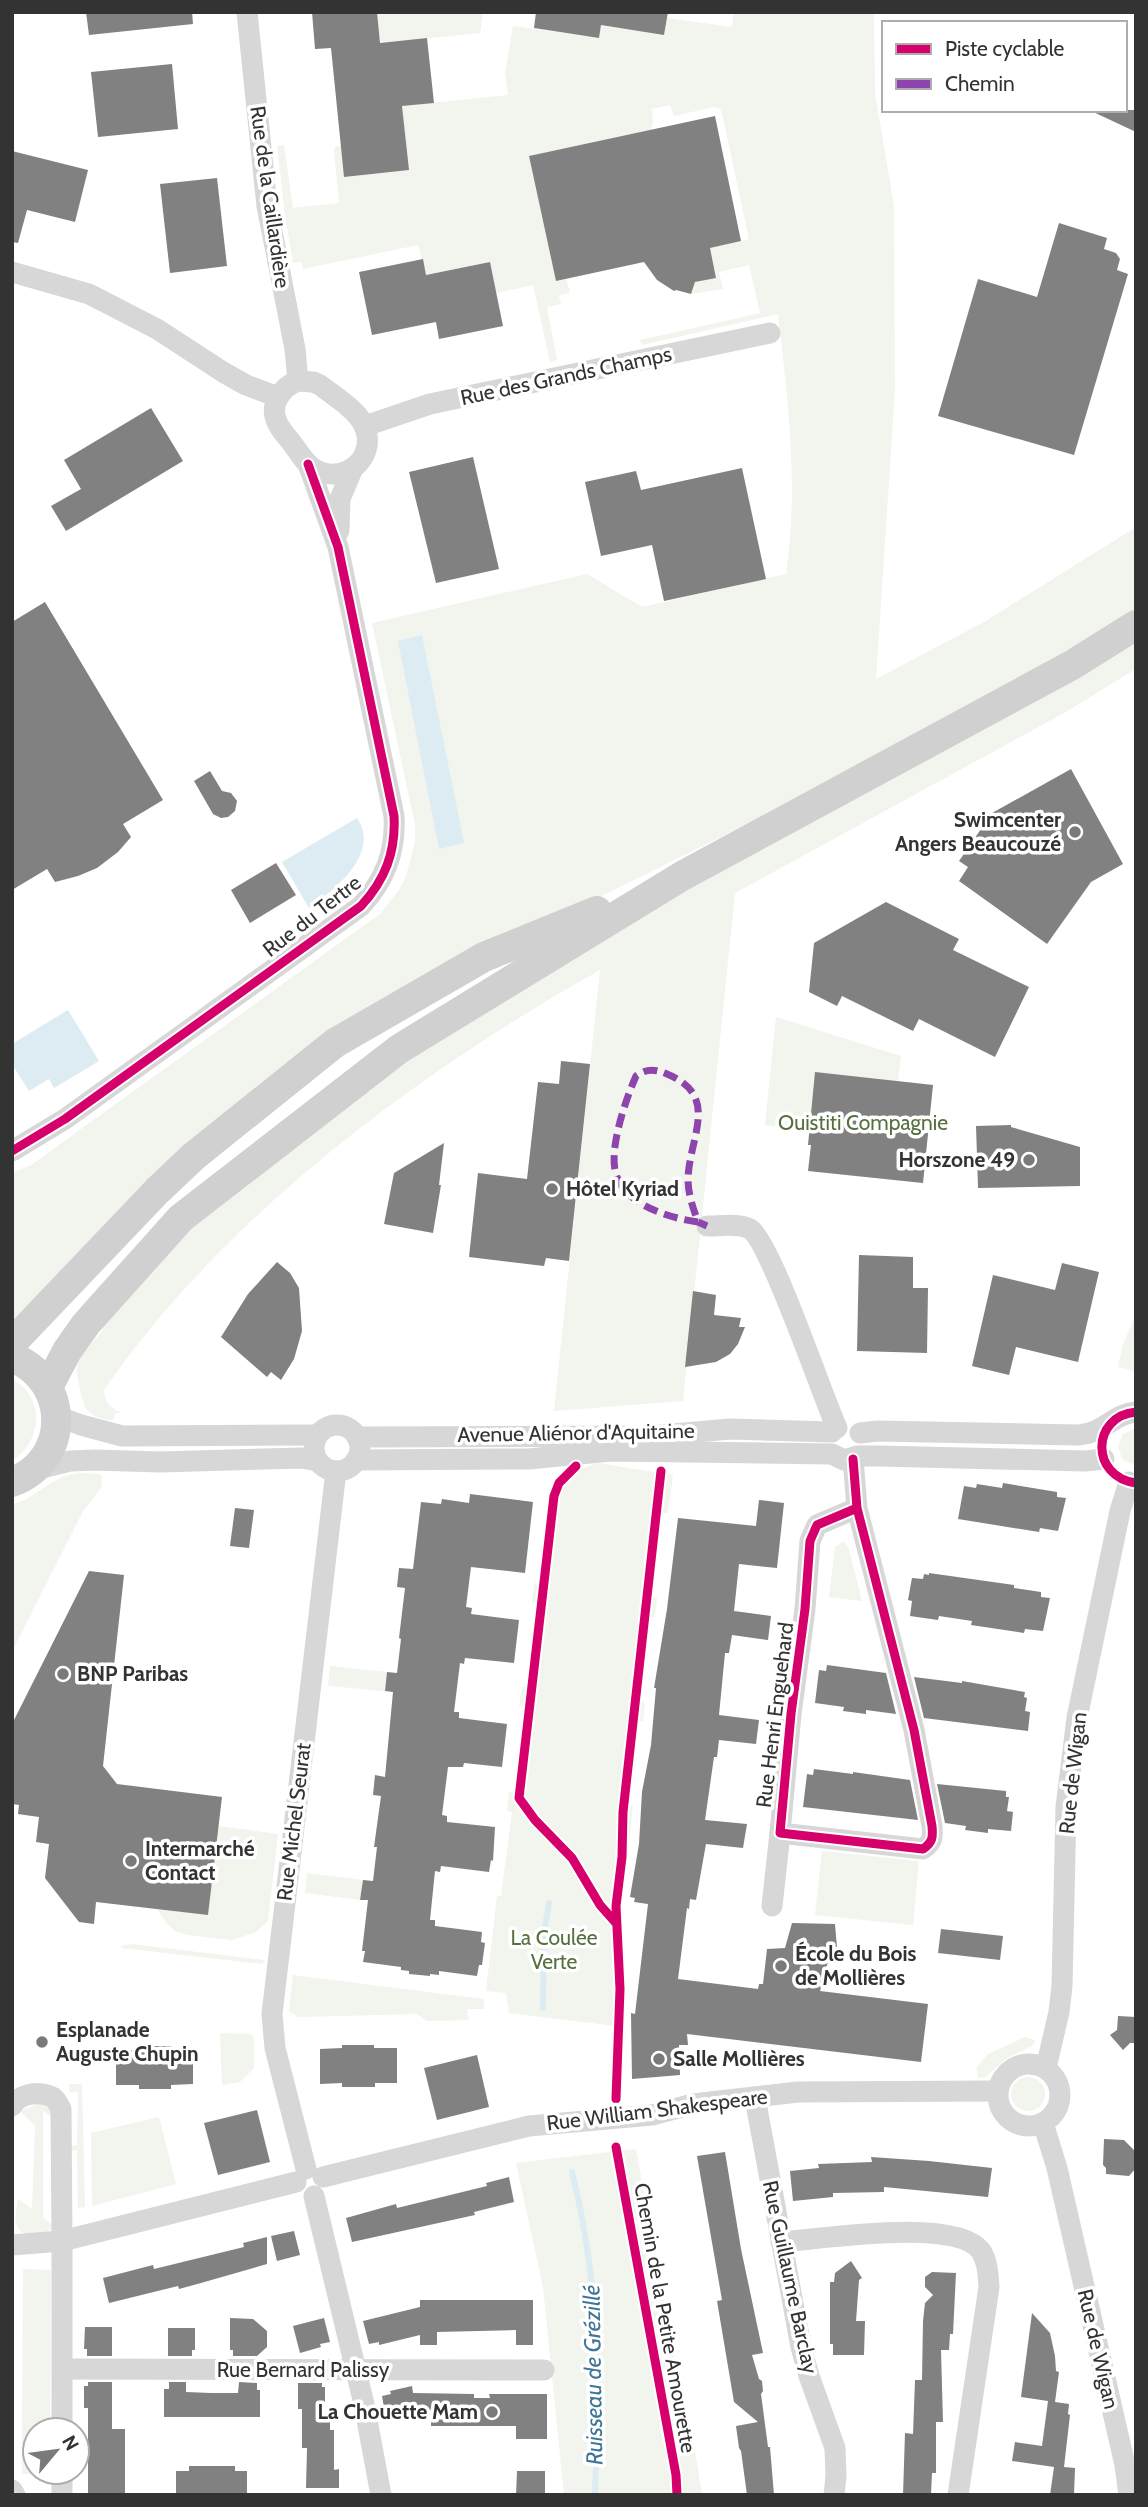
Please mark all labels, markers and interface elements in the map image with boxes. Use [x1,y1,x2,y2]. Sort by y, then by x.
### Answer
legend [882,21,1127,112]
text: Piste cyclable [945,36,1065,61]
text: Chemin [945,71,1015,96]
street label: Rue de la Caillardière [245,104,296,290]
street label: Rue des Grands Champs [458,341,674,410]
place label: Swimcenter Angers Beaucouzé [895,807,1061,856]
marker: Swimcenter Angers Beaucouzé [1067,824,1083,840]
street label: Rue du Tertre [258,869,366,962]
park label: Ouistiti Compagnie [778,1110,948,1135]
place label: Horszone 49 [898,1147,1015,1172]
marker: Horszone 49 [1021,1152,1037,1168]
place label: Hôtel Kyriad [566,1176,679,1201]
marker: Hôtel Kyriad [544,1181,560,1197]
street label: Avenue Aliénor d'Aquitaine [457,1418,695,1447]
street label: Rue Henri Enguehard [751,1621,798,1809]
place label: BNP Paribas [77,1661,188,1686]
marker: BNP Paribas [55,1666,71,1682]
street label: Rue de Wigan [1054,1711,1091,1835]
street label: Rue Michel Seurat [271,1742,316,1902]
place label: Intermarché Contact [145,1836,255,1885]
marker: Intermarché Contact [123,1853,139,1869]
park label: La Coulée Verte [511,1925,598,1974]
place label: École du Bois de Mollières [795,1941,917,1990]
marker: École du Bois de Mollières [773,1958,789,1974]
place label: Esplanade Auguste Chupin [56,2017,199,2066]
marker: Esplanade Auguste Chupin [34,2034,50,2050]
place label: Salle Mollières [673,2046,805,2071]
marker: Salle Mollières [651,2051,667,2067]
street label: Rue William Shakespeare [545,2084,769,2135]
street label: Rue Guillaume Barclay [758,2178,823,2376]
street label: Chemin de la Petite Amourette [629,2181,702,2455]
water label: Ruisseau de Grézillé [577,2285,609,2465]
street label: Rue de Wigan [1073,2286,1124,2411]
street label: Rue Bernard Palissy [217,2357,390,2382]
place label: La Chouette Mam [318,2399,478,2424]
marker: La Chouette Mam [484,2404,500,2420]
north arrow [21,2416,91,2486]
text: N [57,2432,84,2454]

